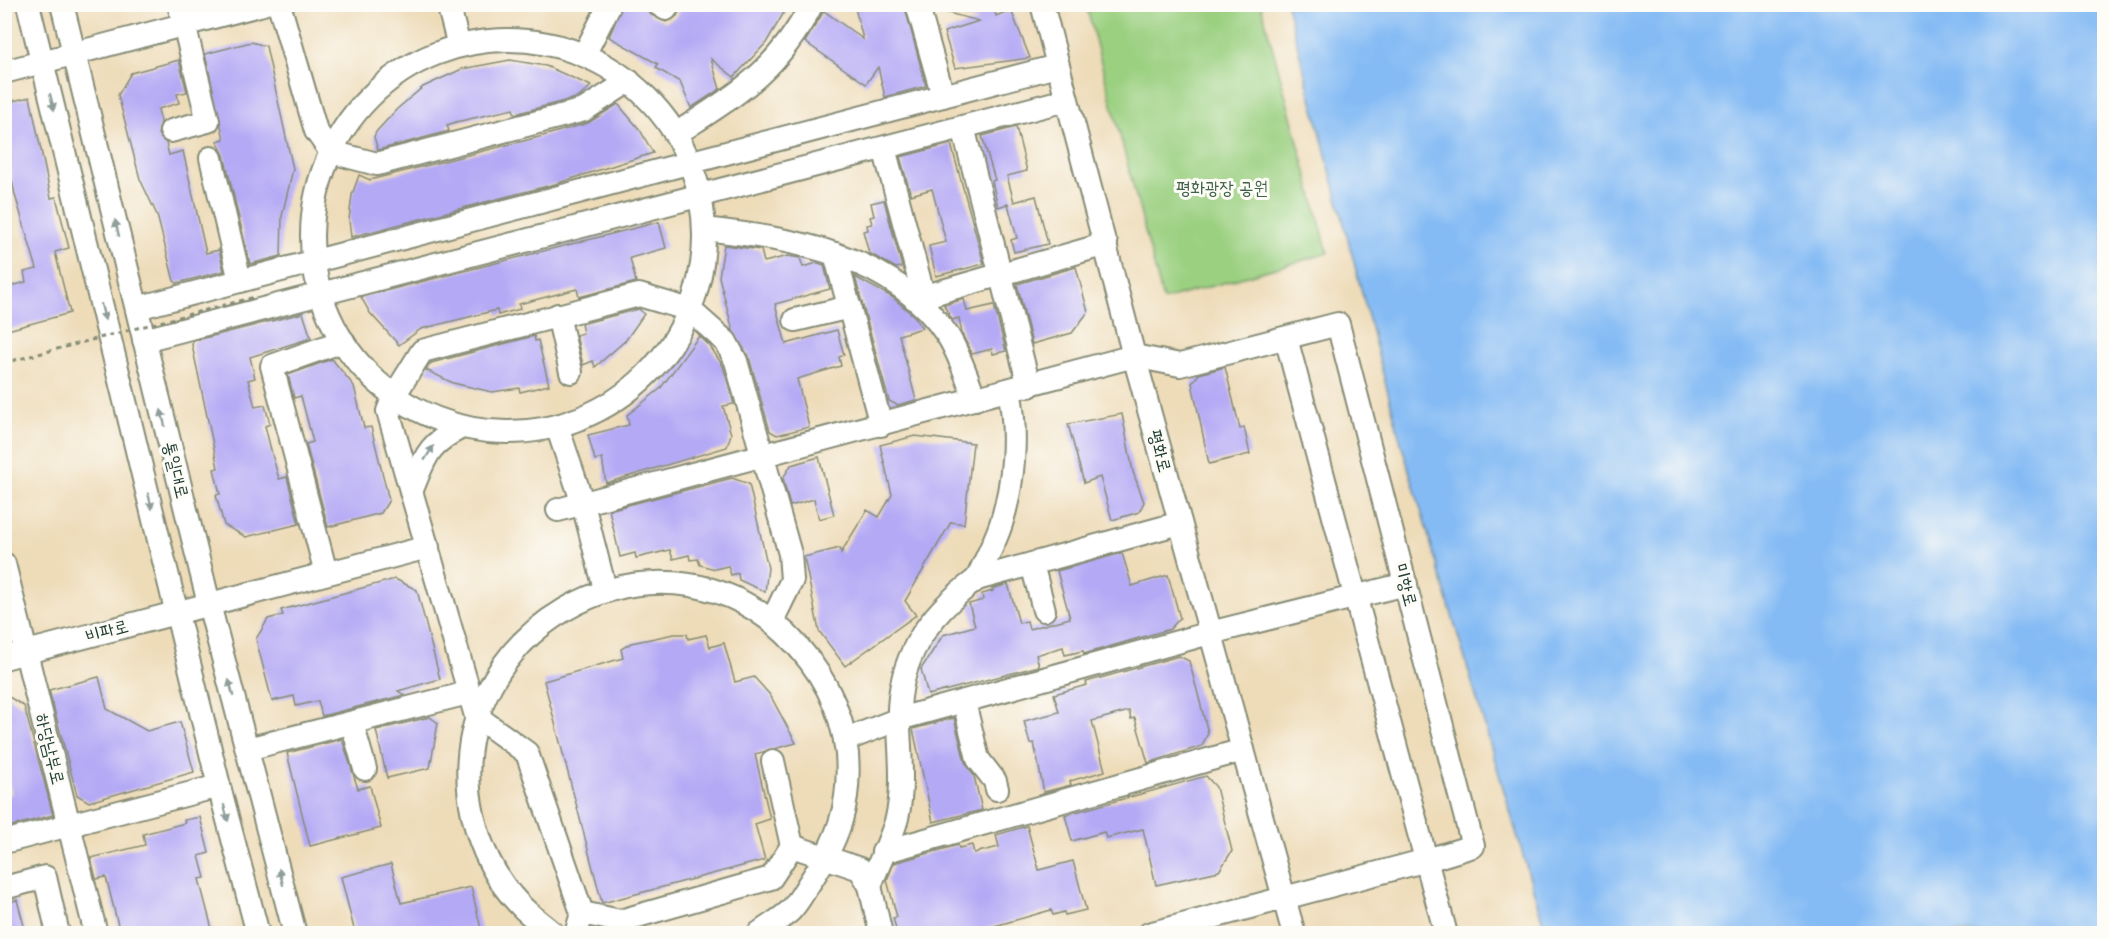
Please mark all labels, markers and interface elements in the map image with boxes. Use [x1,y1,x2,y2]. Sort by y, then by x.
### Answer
one-way arrow [48,93,57,112]
park label: 평화광장 공원 [1176,178,1268,199]
one-way arrow [112,219,122,237]
one-way arrow [99,303,109,321]
one-way arrow [157,408,167,427]
street label: 평화로 [1144,427,1175,475]
street label: 통일대로 [158,439,193,501]
one-way arrow [424,444,435,461]
one-way arrow [145,492,155,510]
street label: 미항로 [1390,561,1421,609]
street label: 비파로 [83,616,131,647]
one-way arrow [226,679,235,697]
street label: 하당남부로 [31,711,68,787]
one-way arrow [222,804,231,822]
one-way arrow [275,868,285,886]

